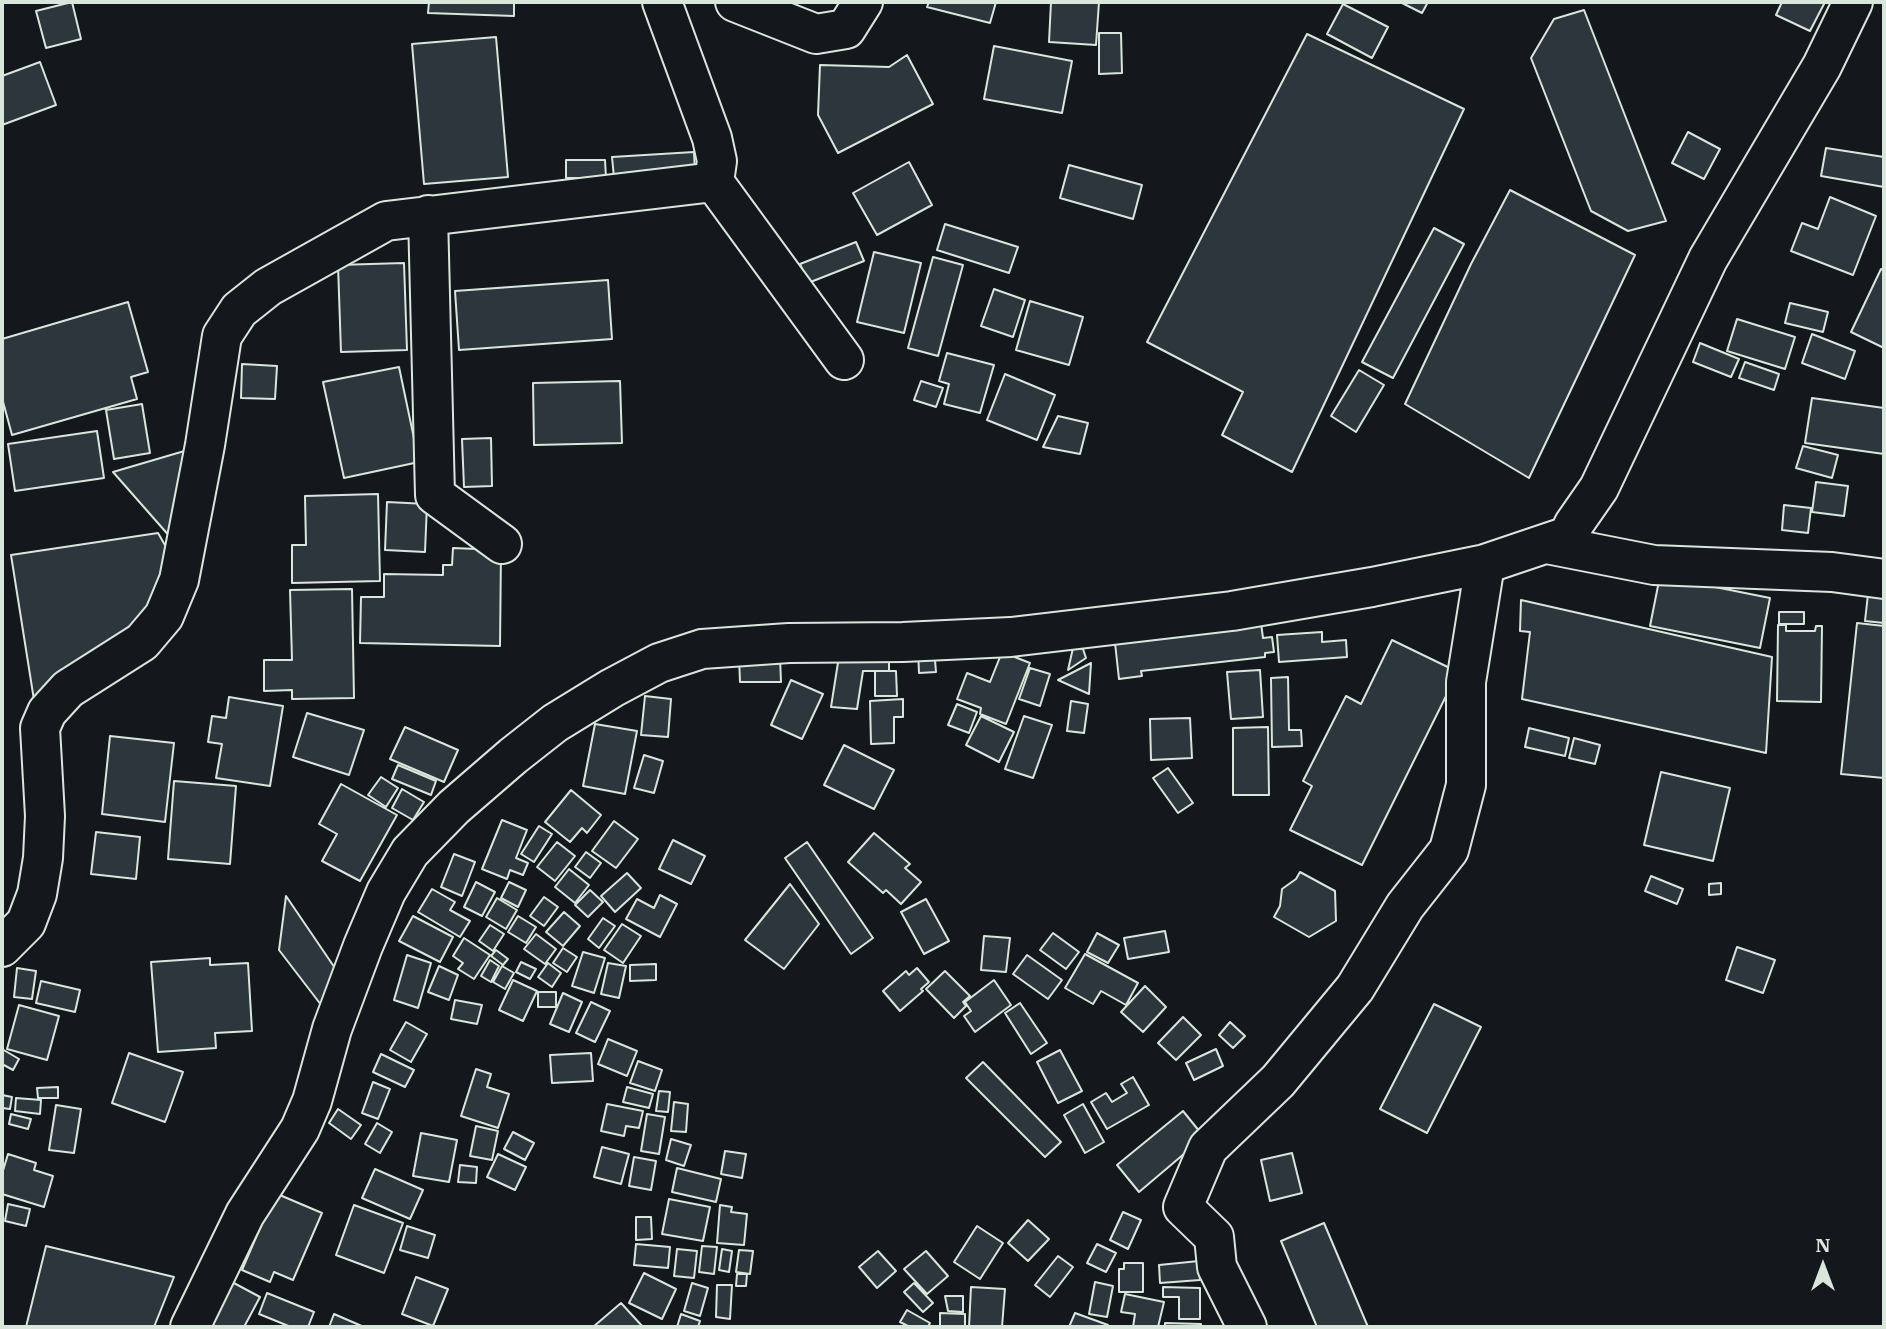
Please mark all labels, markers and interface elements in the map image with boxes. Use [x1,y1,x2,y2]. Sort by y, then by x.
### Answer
north arrow [1788,1231,1858,1301]
text: N [1815,1233,1831,1257]

